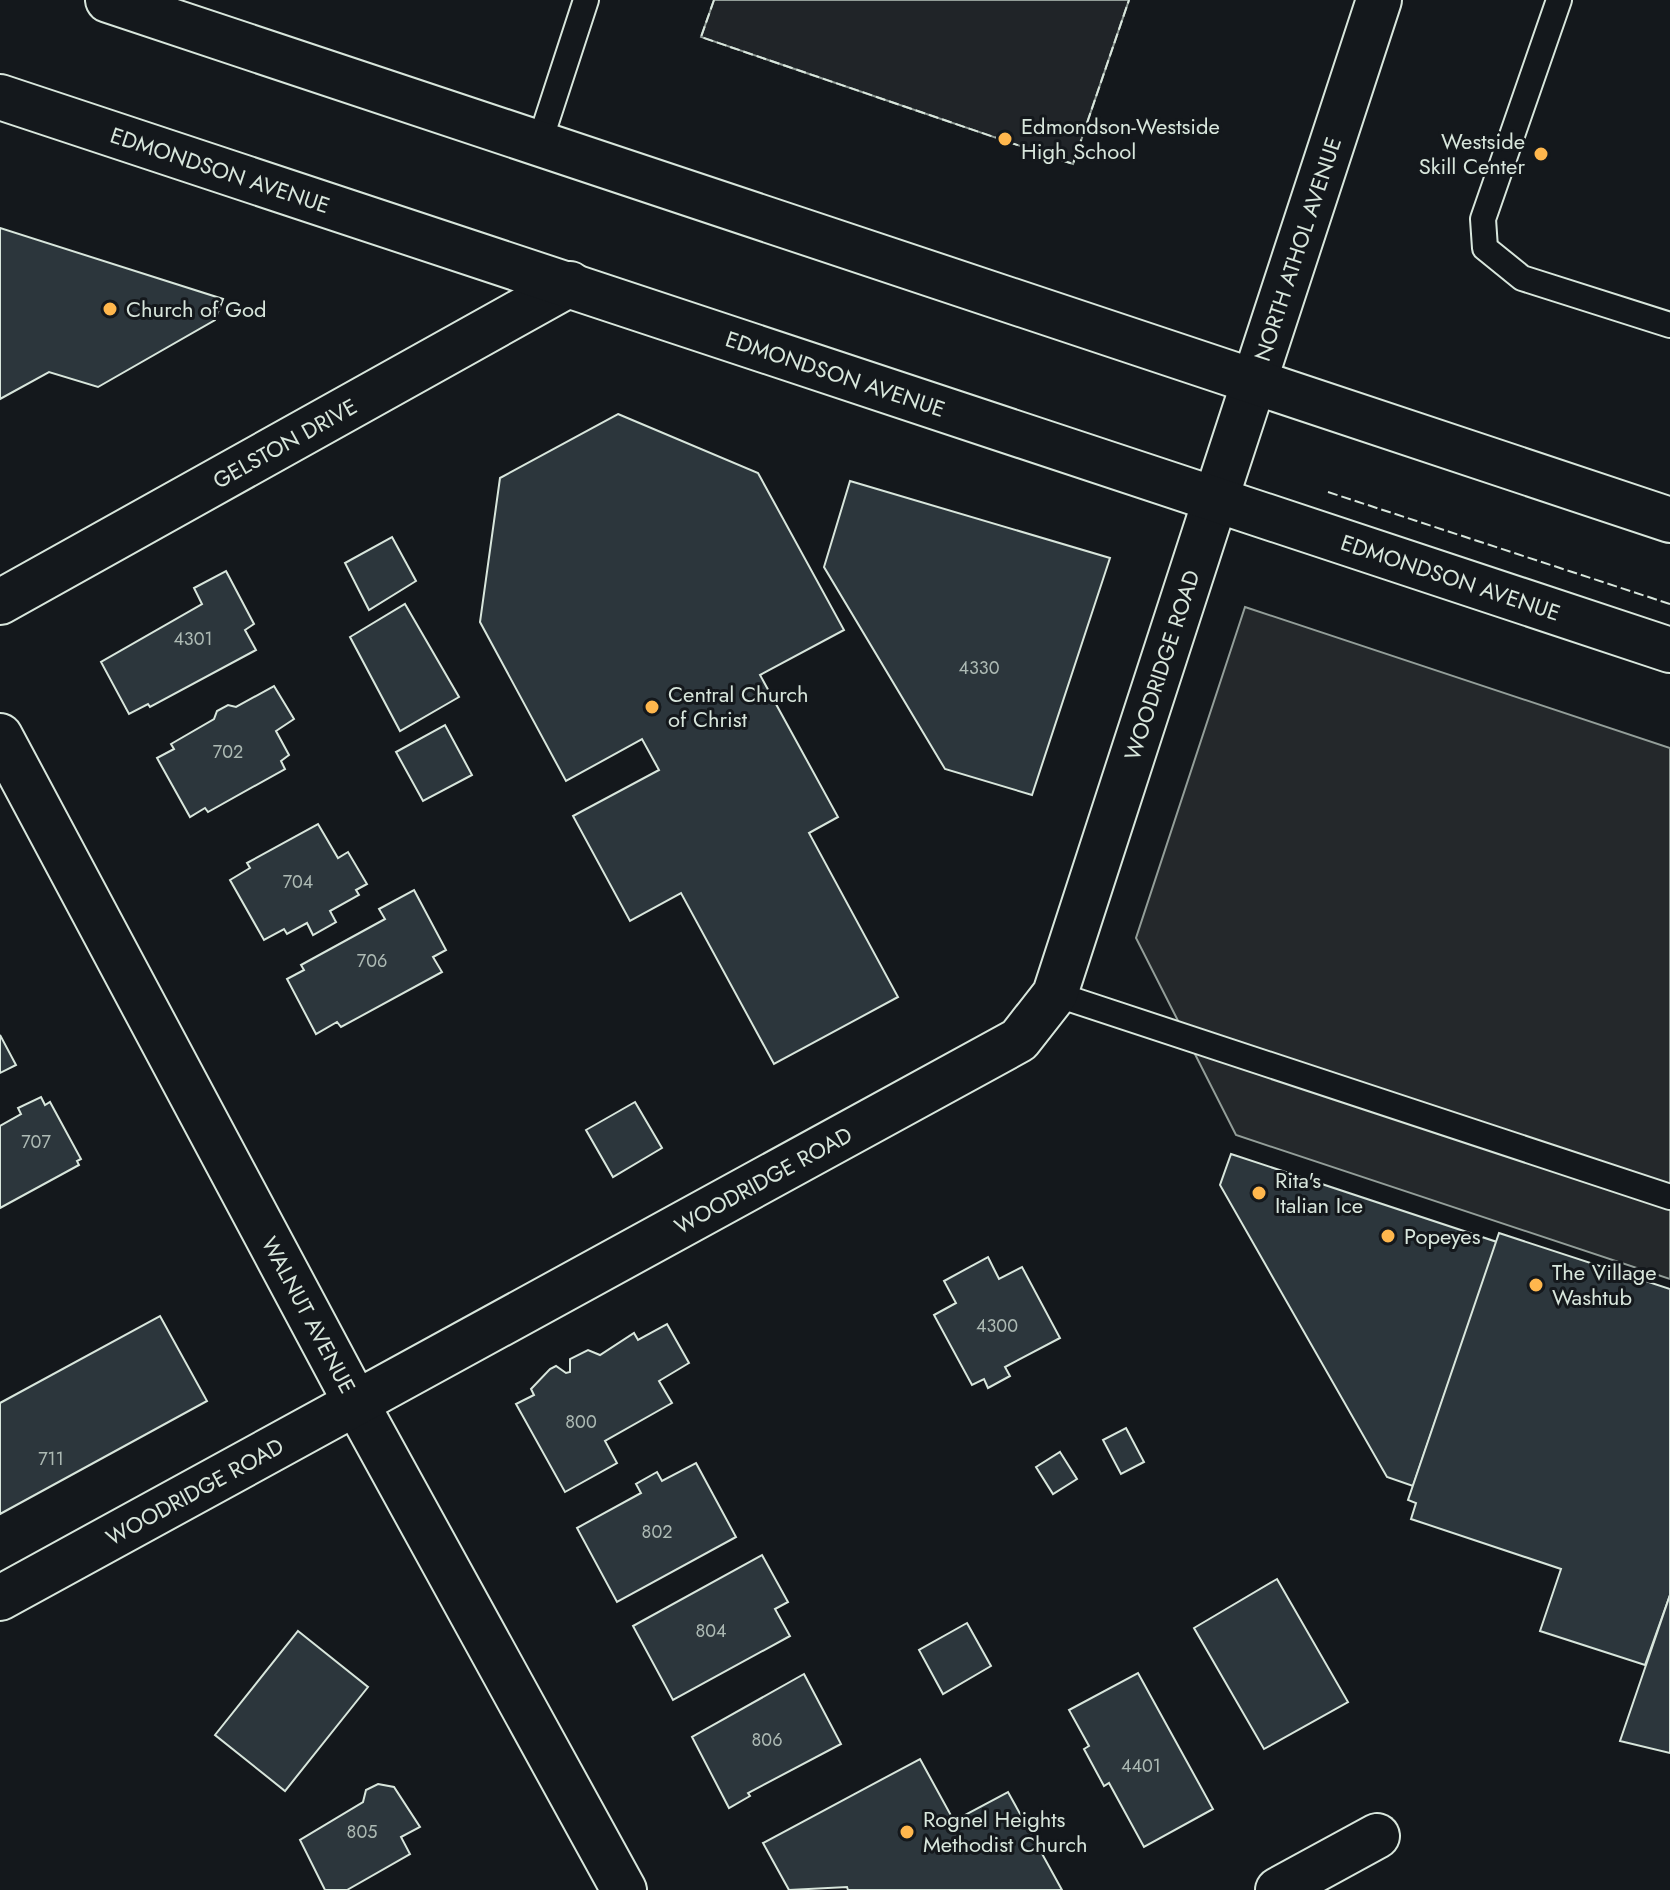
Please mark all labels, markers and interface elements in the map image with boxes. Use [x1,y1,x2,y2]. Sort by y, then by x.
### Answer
place label: Edmondson-Westside High School [1021,110,1220,167]
street label: EDMONDSON AVENUE [106,119,334,221]
place label: Westside Skill Center [1419,125,1525,182]
marker: Edmondson-Westside High School [996,130,1014,148]
street label: NORTH ATHOL AVENUE [1246,133,1349,365]
marker: Westside Skill Center [1532,145,1550,163]
place label: Church of God [126,293,267,325]
marker: Church of God [101,300,119,318]
street label: EDMONDSON AVENUE [721,322,949,425]
street label: GELSTON DRIVE [207,390,363,496]
street label: EDMONDSON AVENUE [1337,526,1564,629]
street label: WOODRIDGE ROAD [1116,566,1208,764]
house number: 4301 [173,626,213,652]
house number: 4330 [959,655,1000,681]
place label: Central Church of Christ [668,678,808,735]
marker: Central Church of Christ [643,698,661,716]
house number: 702 [213,739,243,765]
house number: 704 [283,869,313,895]
house number: 706 [357,948,387,974]
street label: WOODRIDGE ROAD [668,1118,858,1242]
house number: 707 [21,1129,51,1155]
place label: Rita's Italian Ice [1275,1164,1363,1221]
marker: Rita's Italian Ice [1250,1184,1268,1202]
place label: Popeyes [1404,1220,1481,1252]
marker: Popeyes [1379,1227,1397,1245]
street label: WALNUT AVENUE [254,1231,364,1399]
place label: The Village Washtub [1552,1256,1657,1313]
marker: The Village Washtub [1527,1276,1545,1294]
house number: 4300 [976,1313,1018,1339]
house number: 800 [565,1409,597,1435]
street label: WOODRIDGE ROAD [100,1430,289,1553]
house number: 711 [38,1446,64,1472]
house number: 802 [642,1519,672,1545]
house number: 804 [695,1618,727,1644]
house number: 806 [752,1727,783,1753]
house number: 4401 [1121,1753,1161,1779]
place label: Rognel Heights Methodist Church [923,1803,1087,1860]
house number: 805 [347,1819,377,1845]
marker: Rognel Heights Methodist Church [898,1823,916,1841]

